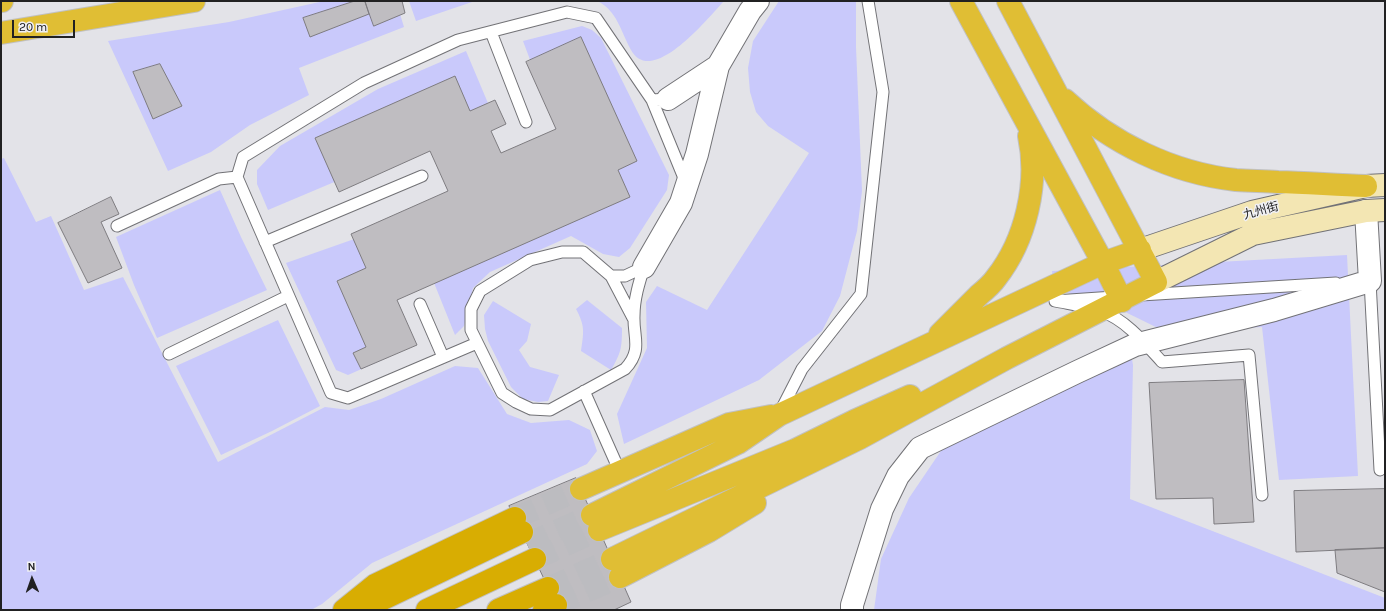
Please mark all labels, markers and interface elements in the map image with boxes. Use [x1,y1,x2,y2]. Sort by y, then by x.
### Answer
scale bar [14,12,77,38]
text: 20 m [19,20,47,34]
street label: 九州街 [1242,199,1280,223]
north arrow [12,559,52,599]
text: N [27,560,36,573]

